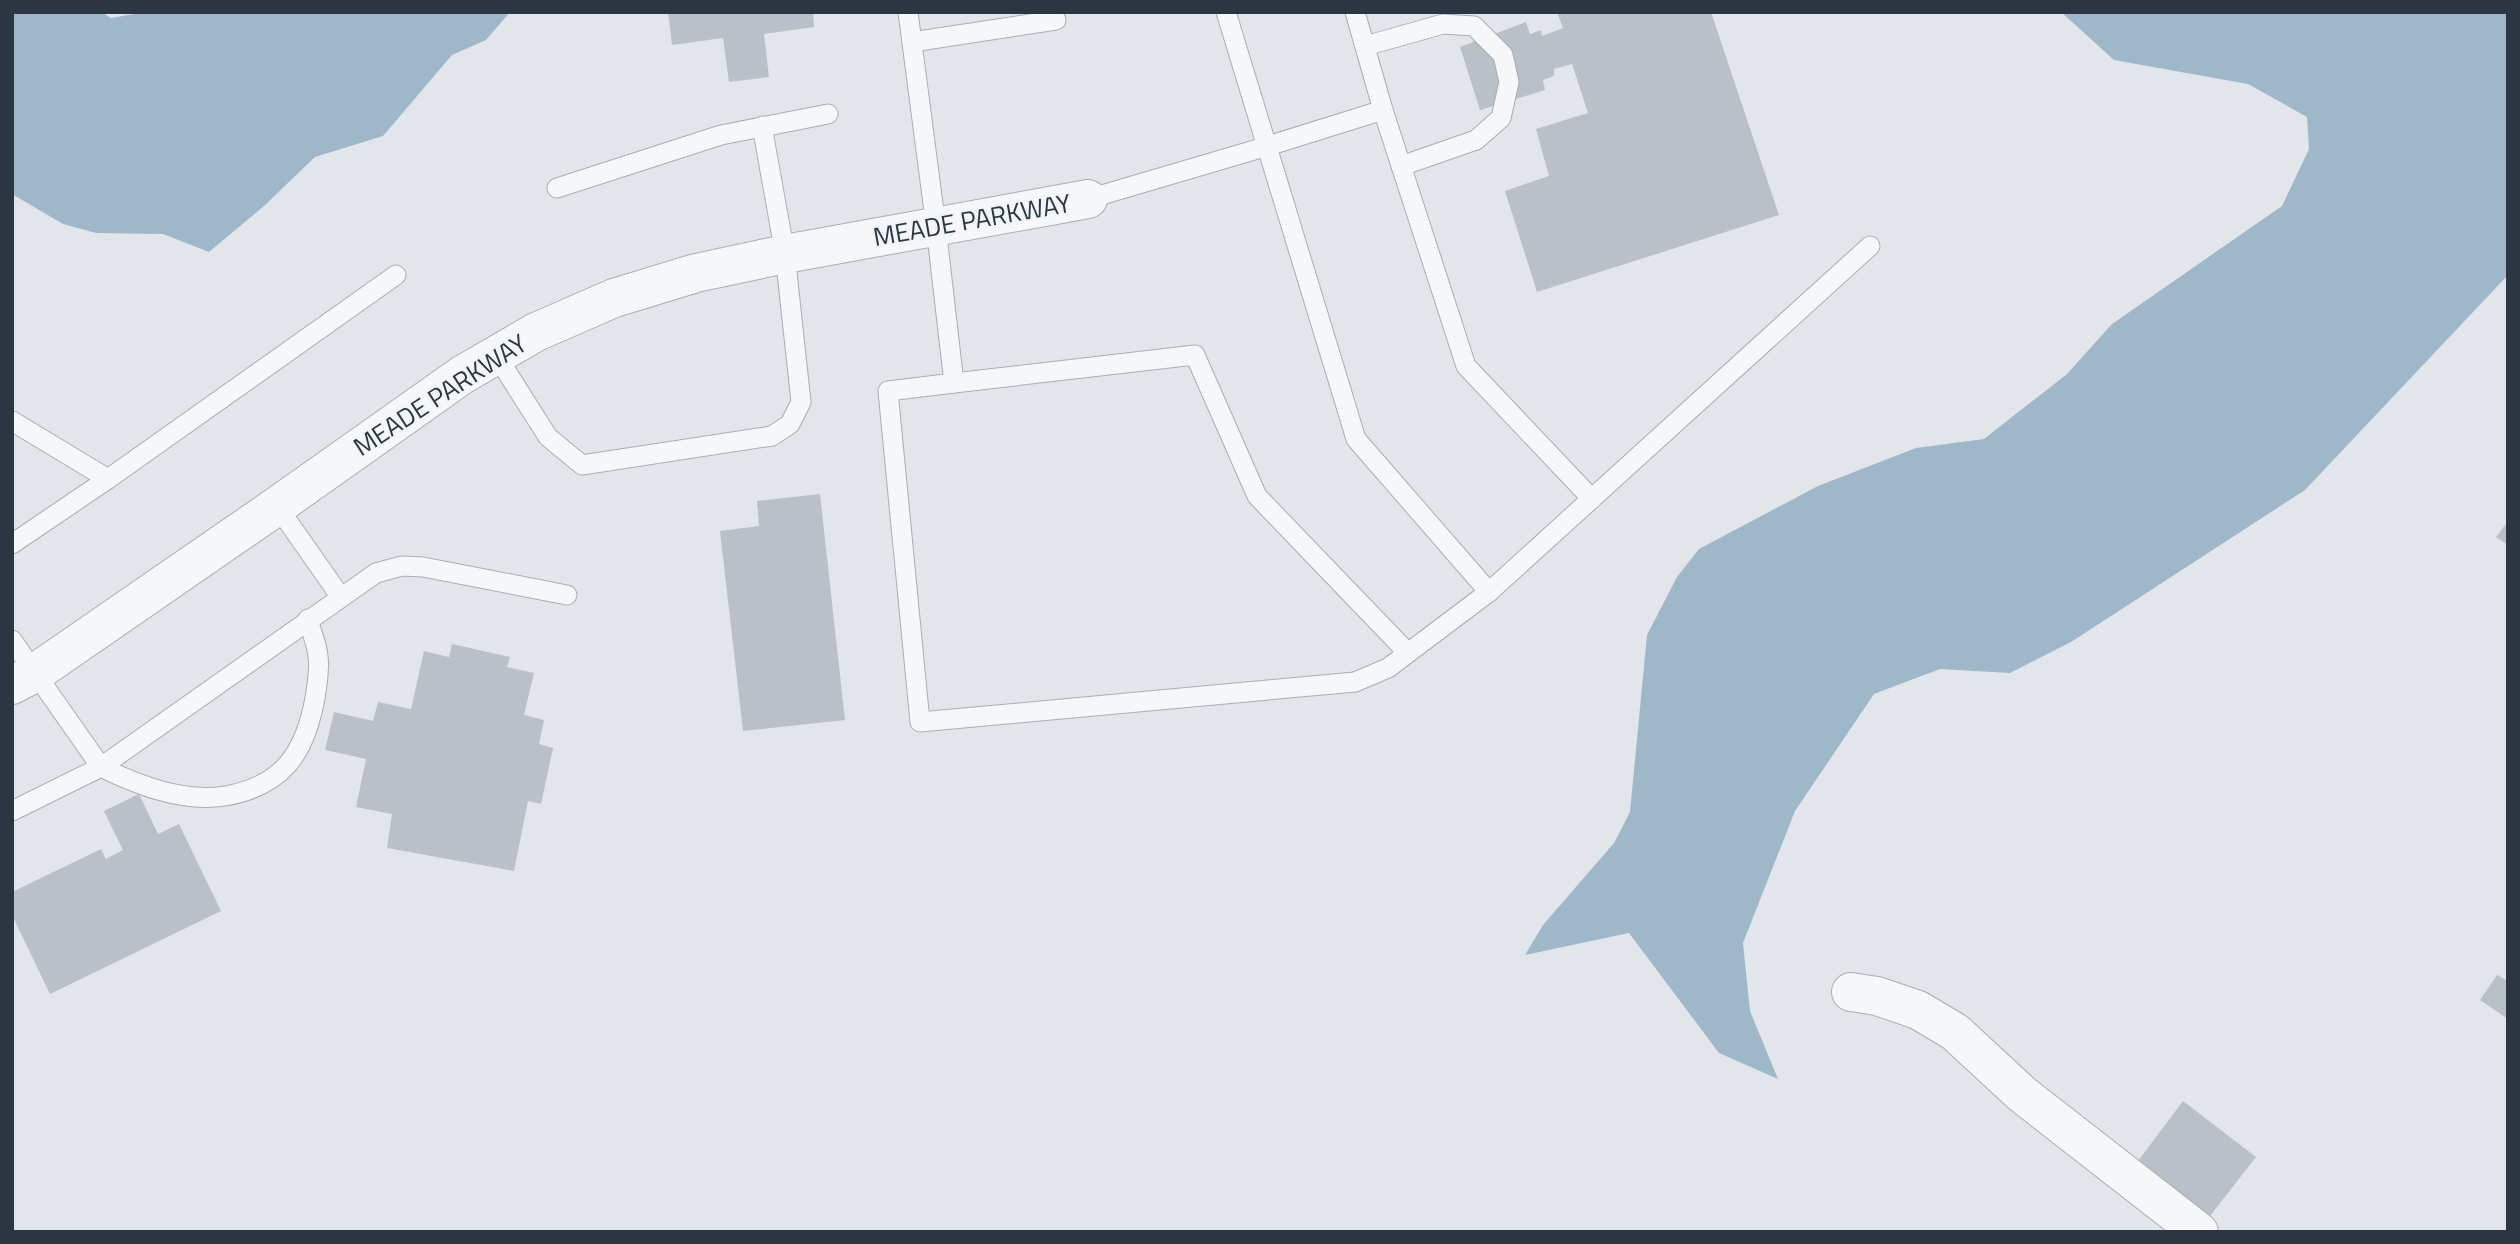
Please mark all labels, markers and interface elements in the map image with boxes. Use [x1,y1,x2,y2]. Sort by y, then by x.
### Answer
street label: MEADE PARKWAY [870,183,1074,256]
street label: MEADE PARKWAY [345,324,534,465]

